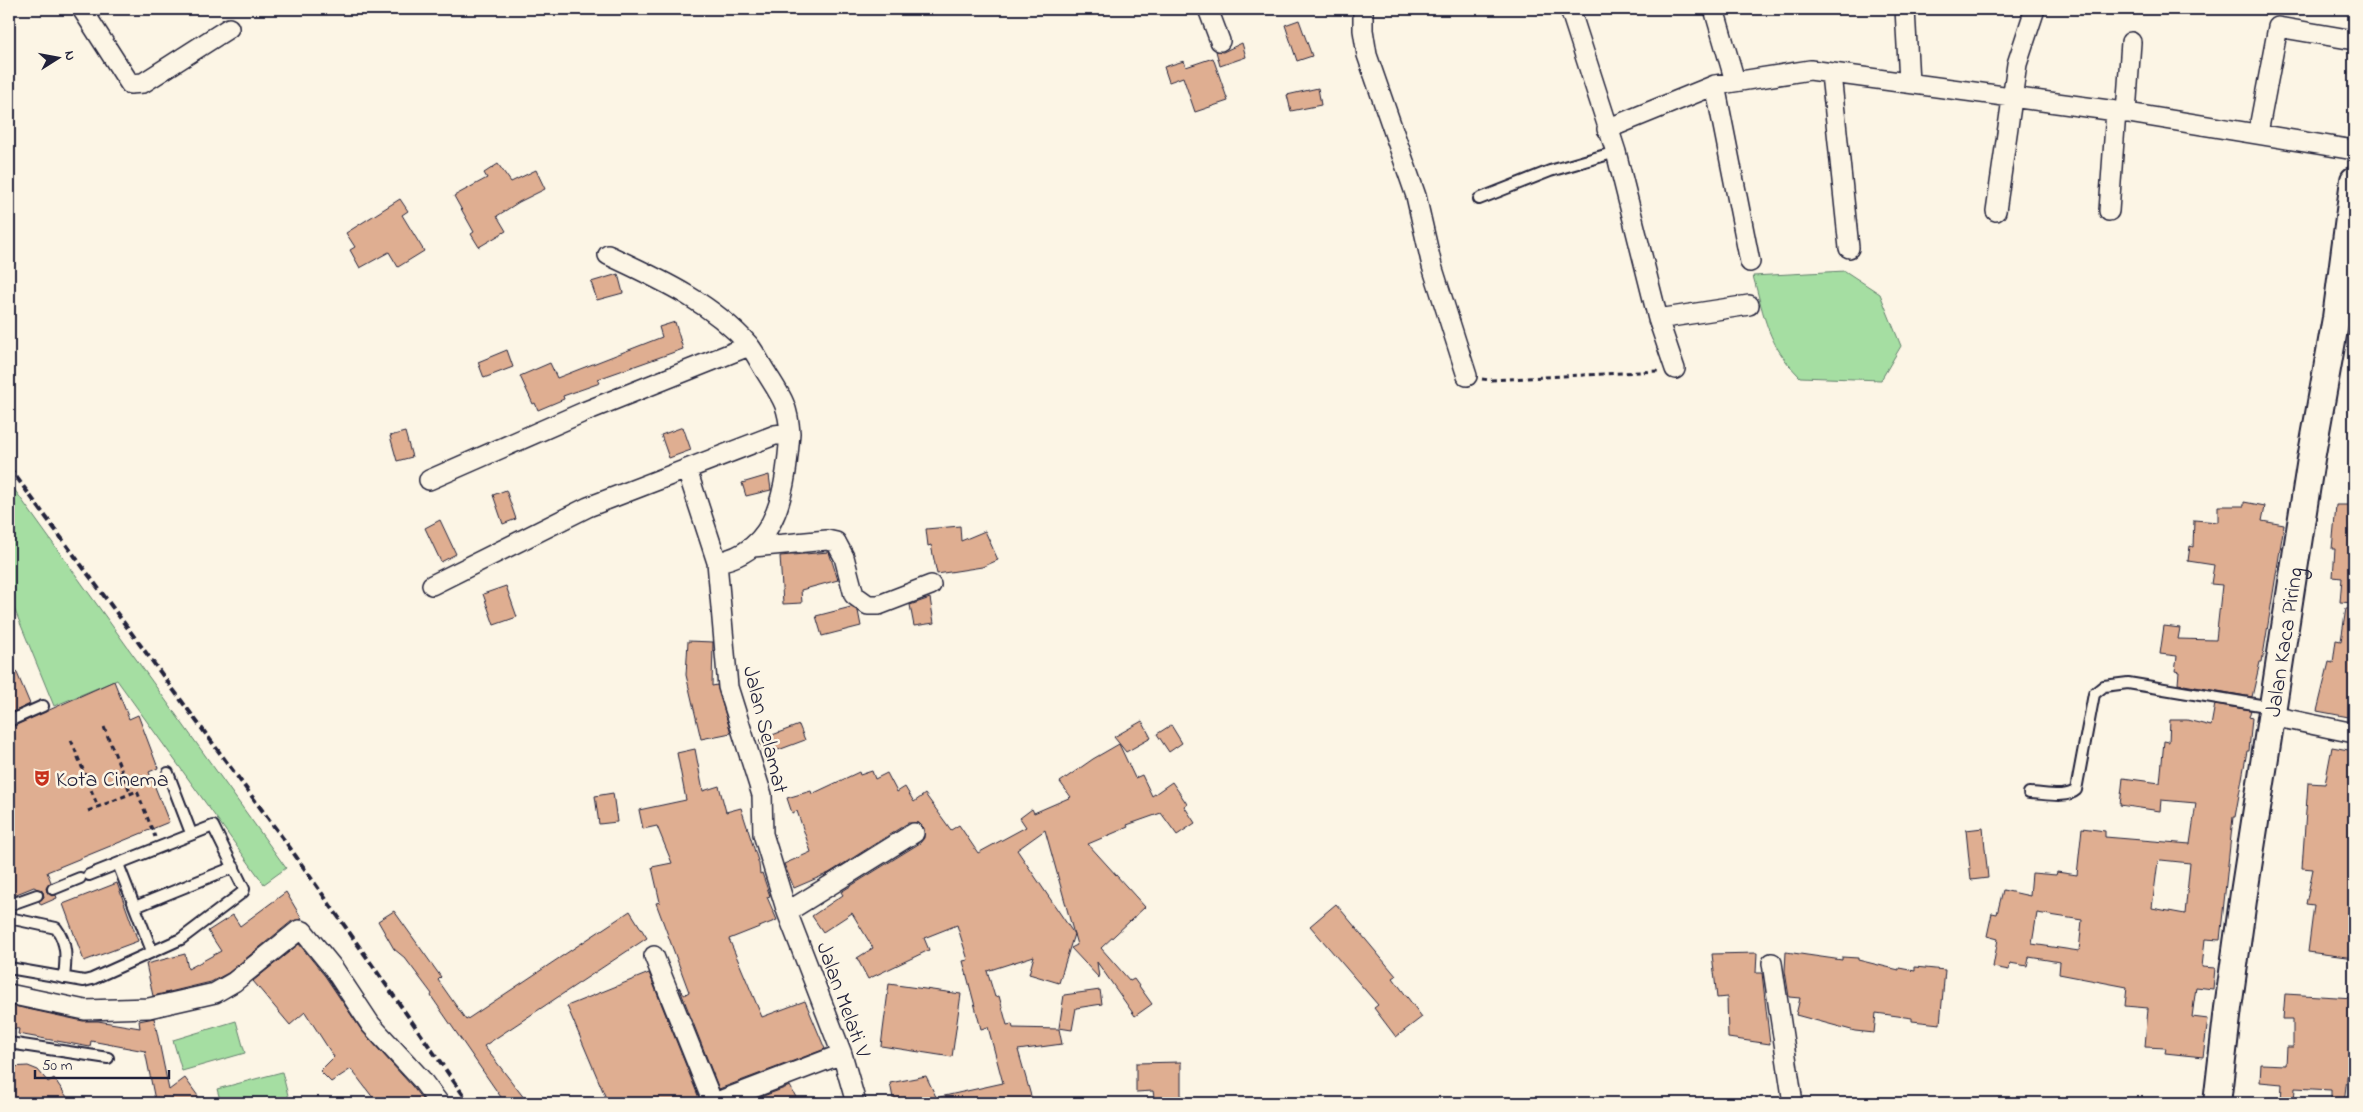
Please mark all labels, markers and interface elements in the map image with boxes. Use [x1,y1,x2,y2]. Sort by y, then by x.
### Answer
north arrow [32,32,82,82]
text: N [58,49,80,62]
street label: Jalan Kaca Piring [2258,565,2314,719]
street label: Jalan Selamat [733,663,796,797]
place label: Kota Cinema [56,765,169,797]
theatre icon: Kota Cinema [32,768,52,788]
street label: Jalan Melati V [807,938,878,1063]
scale bar [35,1047,169,1079]
text: 50 m [42,1055,73,1077]

